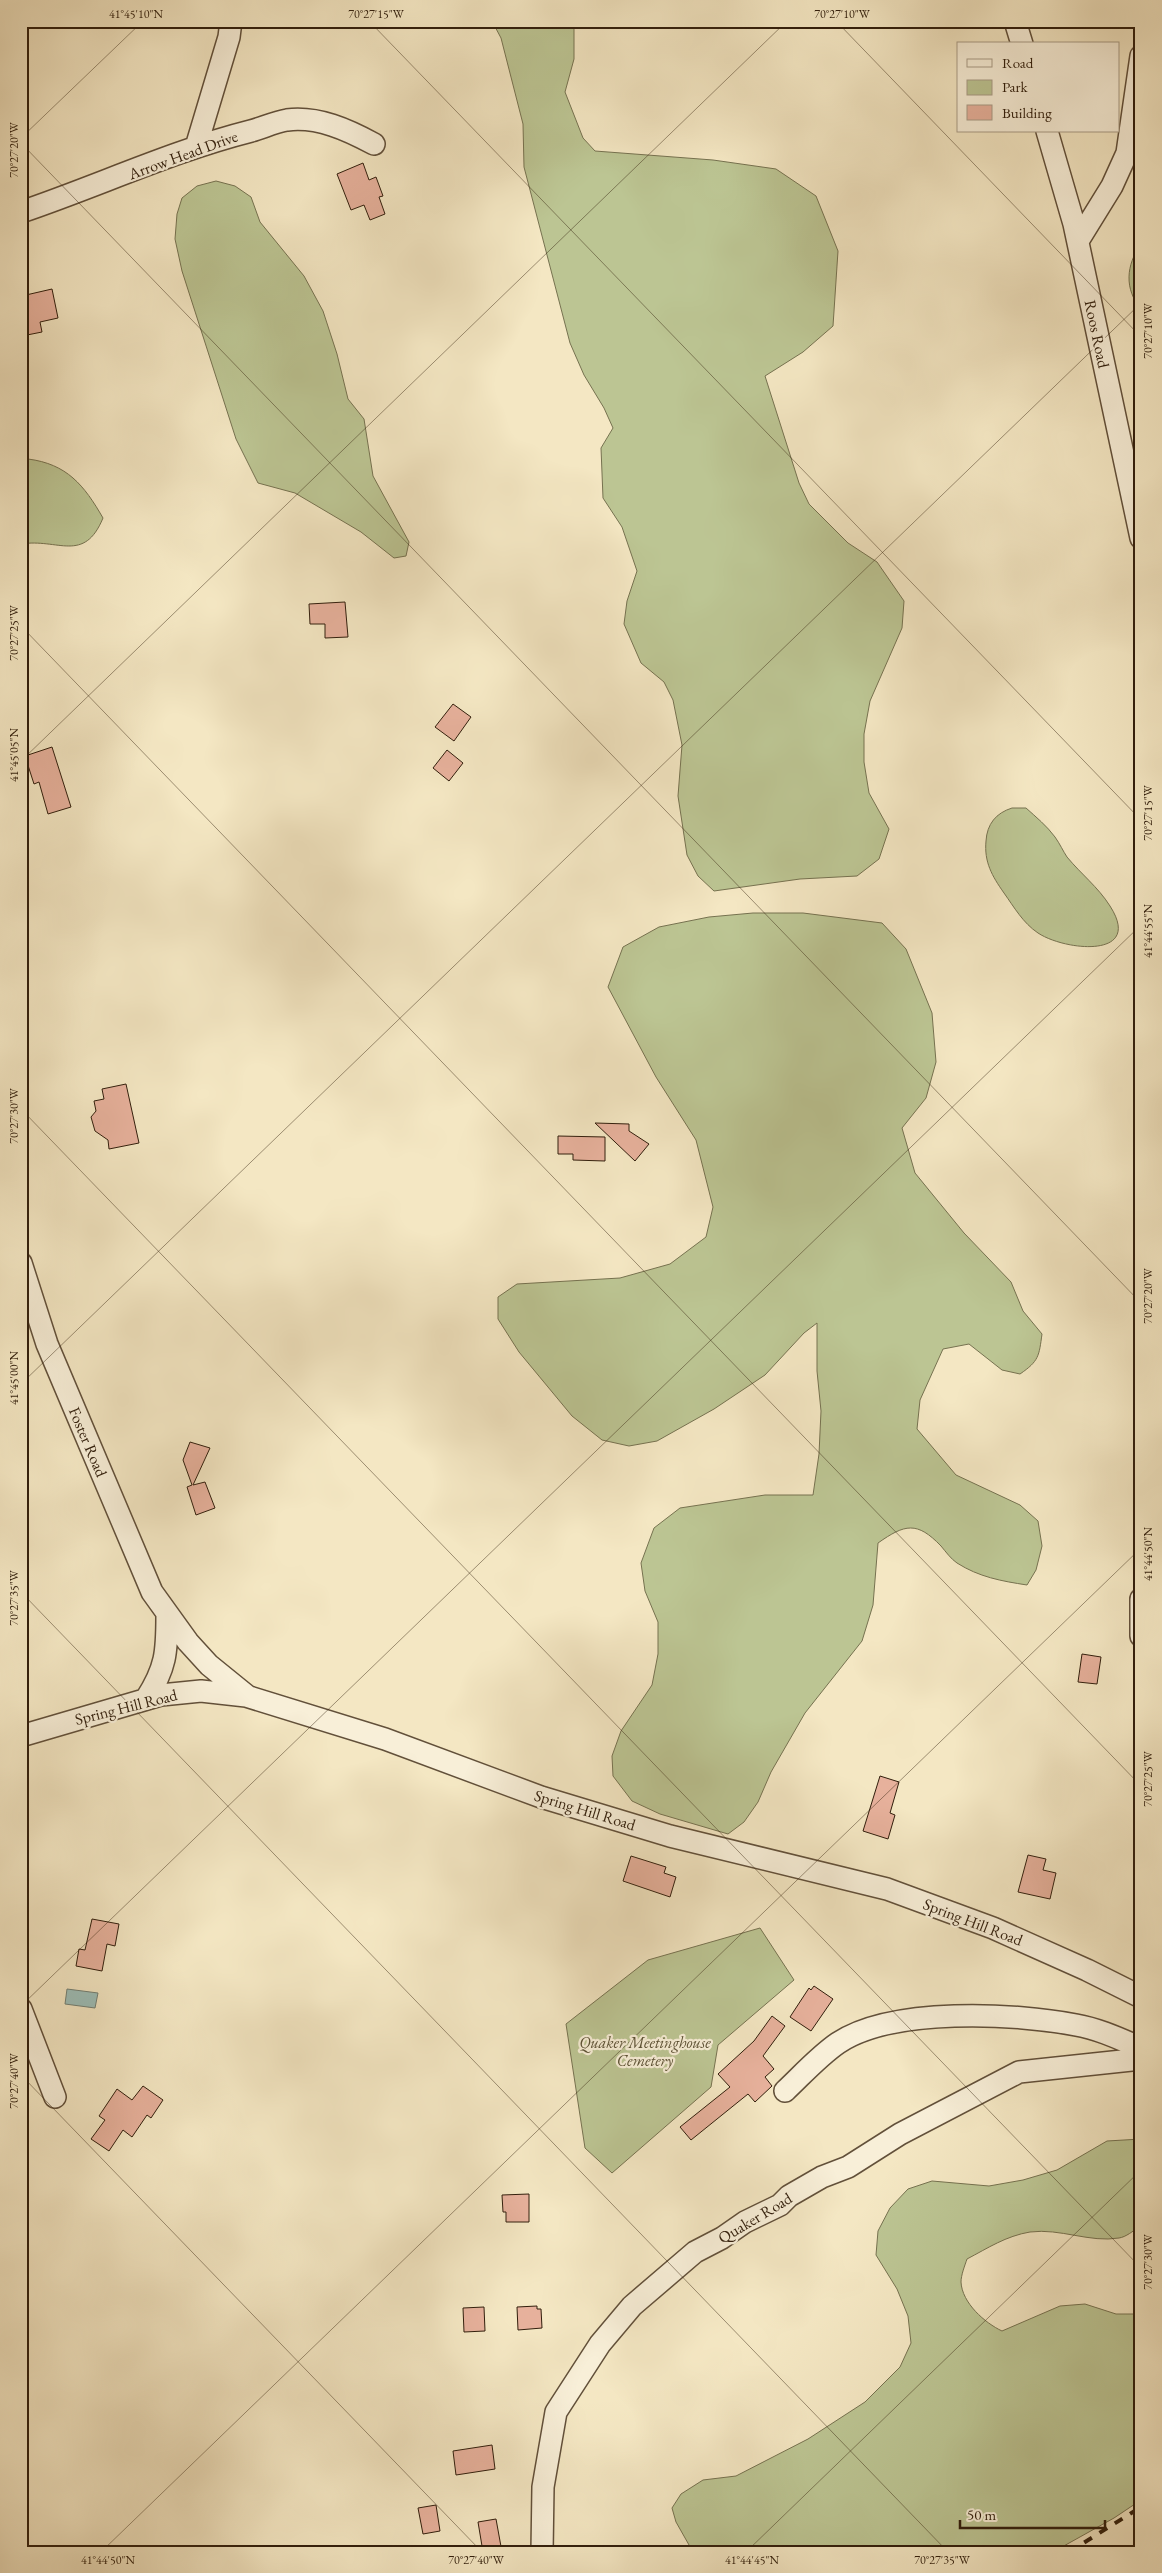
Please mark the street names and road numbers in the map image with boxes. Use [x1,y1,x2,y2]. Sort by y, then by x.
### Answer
street label: Arrow Head Drive [125,126,240,185]
street label: Roos Road [1080,298,1115,371]
street label: Foster Road [64,1404,112,1481]
street label: Spring Hill Road [73,1684,180,1730]
street label: Spring Hill Road [532,1785,639,1836]
street label: Spring Hill Road [920,1893,1027,1951]
street label: Quaker Road [714,2187,797,2248]

